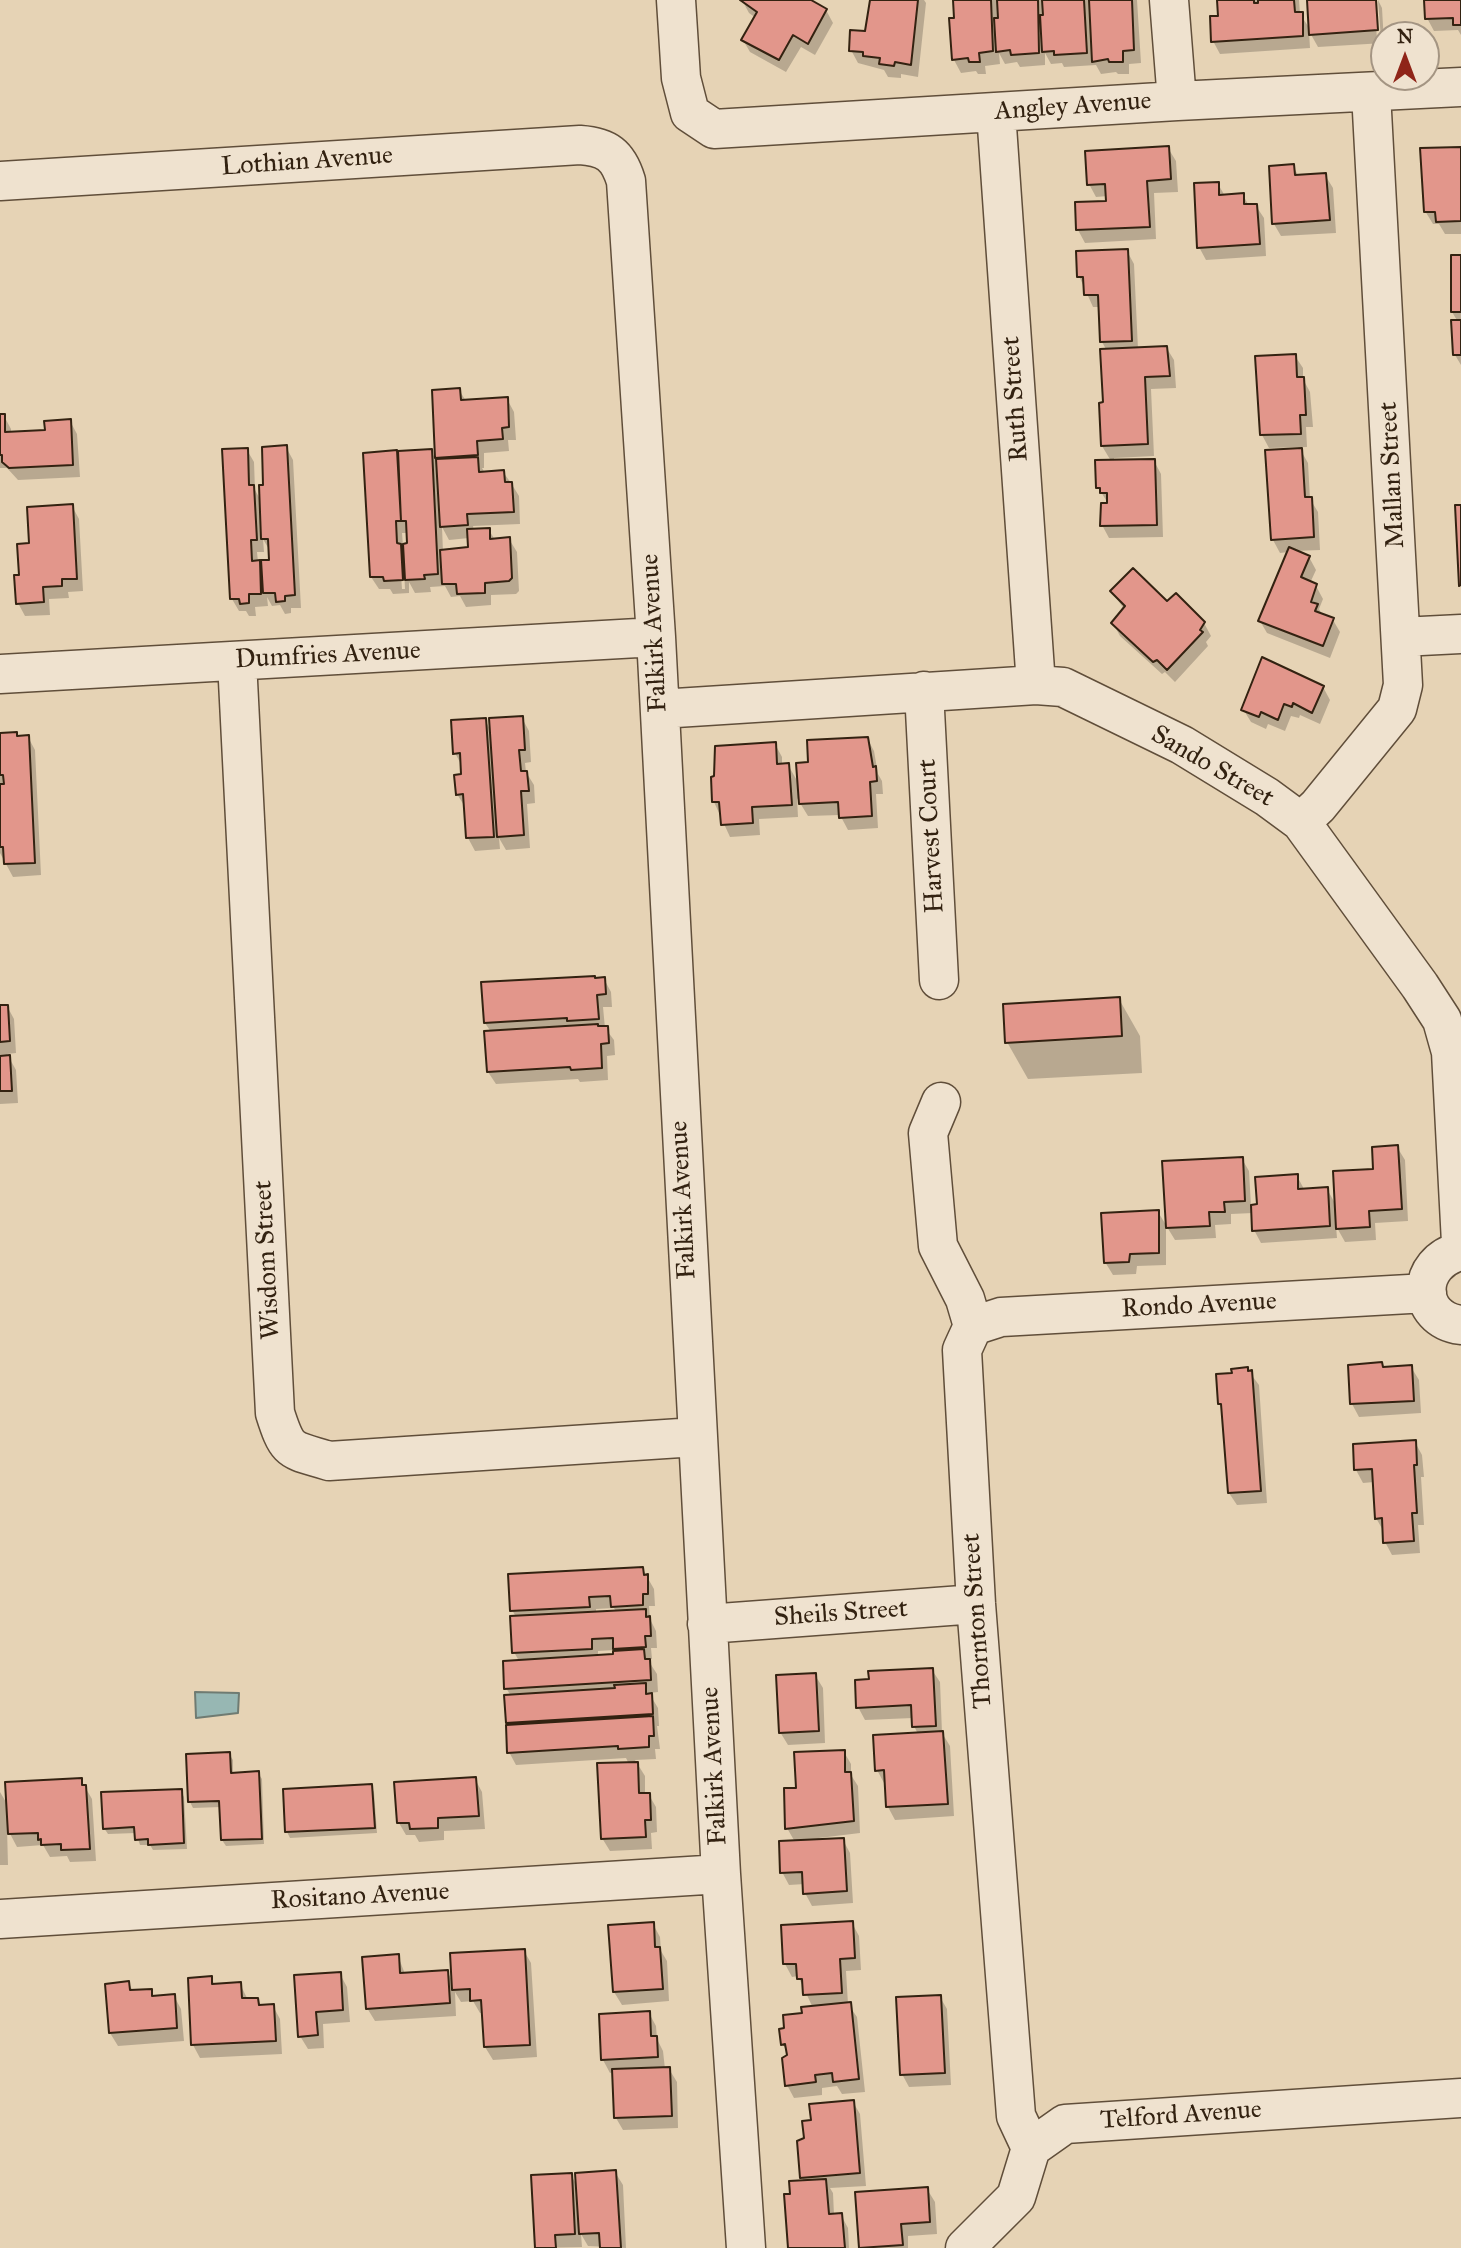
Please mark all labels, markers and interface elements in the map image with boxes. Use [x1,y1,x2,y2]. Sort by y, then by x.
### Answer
north arrow [1370,21,1440,91]
text: N [1397,25,1413,48]
street label: Angley Avenue [994,86,1152,128]
street label: Lothian Avenue [220,140,394,184]
street label: Ruth Street [996,335,1036,463]
street label: Mallan Street [1374,401,1412,549]
street label: Falkirk Avenue [635,553,675,713]
street label: Dumfries Avenue [234,636,422,676]
street label: Sando Street [1145,719,1279,815]
street label: Harvest Court [912,758,952,914]
street label: Falkirk Avenue [664,1120,704,1280]
street label: Wisdom Street [248,1179,288,1341]
street label: Rondo Avenue [1121,1286,1277,1326]
street label: Thornton Street [956,1532,1000,1710]
street label: Sheils Street [773,1594,909,1634]
street label: Falkirk Avenue [695,1686,735,1846]
street label: Rositano Avenue [270,1877,450,1917]
street label: Telford Avenue [1099,2095,1263,2137]

